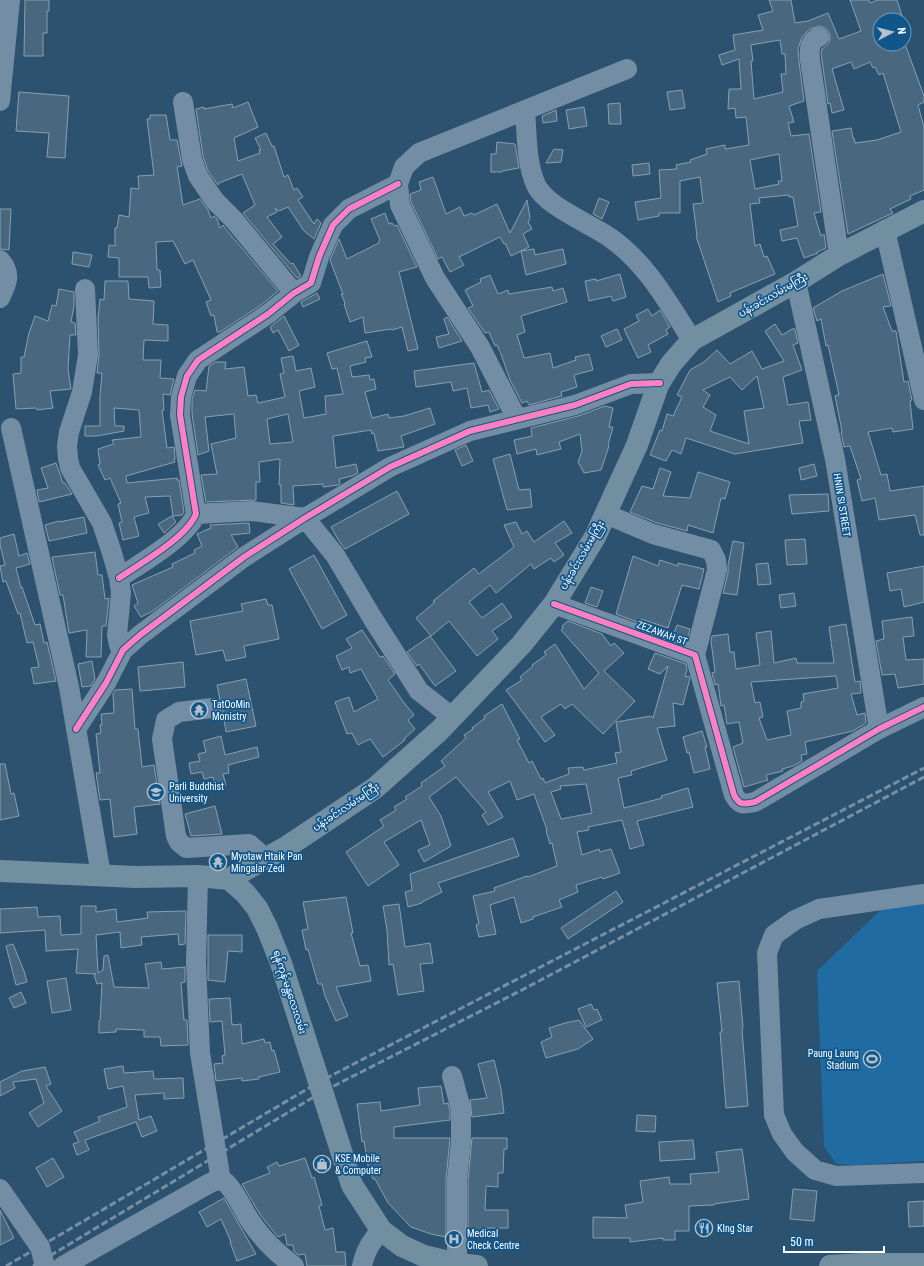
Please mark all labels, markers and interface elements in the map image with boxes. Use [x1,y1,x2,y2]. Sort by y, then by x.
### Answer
north arrow [872,12,912,52]
text: N [895,27,908,35]
street label: ပန်းခင်းလမ်းမကြီး [736,269,811,322]
street label: HNIN SI STREET [832,472,852,538]
street label: ပန်းခင်းလမ်းမကြီး [556,518,609,593]
street label: ZEZAWAH ST [635,619,689,647]
place label: TatOoMin Monistry [212,699,250,722]
temple icon: TatOoMin Monistry [189,700,209,720]
street label: ပန်းခင်းလမ်းမကြီး [310,779,383,836]
place label: Parli Buddhist University [169,781,224,804]
school or university icon: Parli Buddhist University [146,782,166,802]
place label: Myotaw Htaik Pan Mingalar Zedi [231,851,303,874]
temple icon: Myotaw Htaik Pan Mingalar Zedi [208,852,228,872]
street label: ရန်ကုန်-မန္တလေးလမ်း [268,948,311,1036]
place label: Paung Laung Stadium [808,1048,859,1071]
sports icon: Paung Laung Stadium [862,1049,882,1069]
place label: KSE Mobile & Computer [335,1153,381,1176]
shop icon: KSE Mobile & Computer [312,1154,332,1174]
restaurant icon: KIng Star [694,1218,714,1238]
place label: KIng Star [717,1223,753,1234]
place label: Medical Check Centre [467,1228,520,1251]
scale bar [784,1228,884,1254]
hospital icon: Medical Check Centre [444,1229,464,1249]
text: 50 m [790,1235,814,1249]

